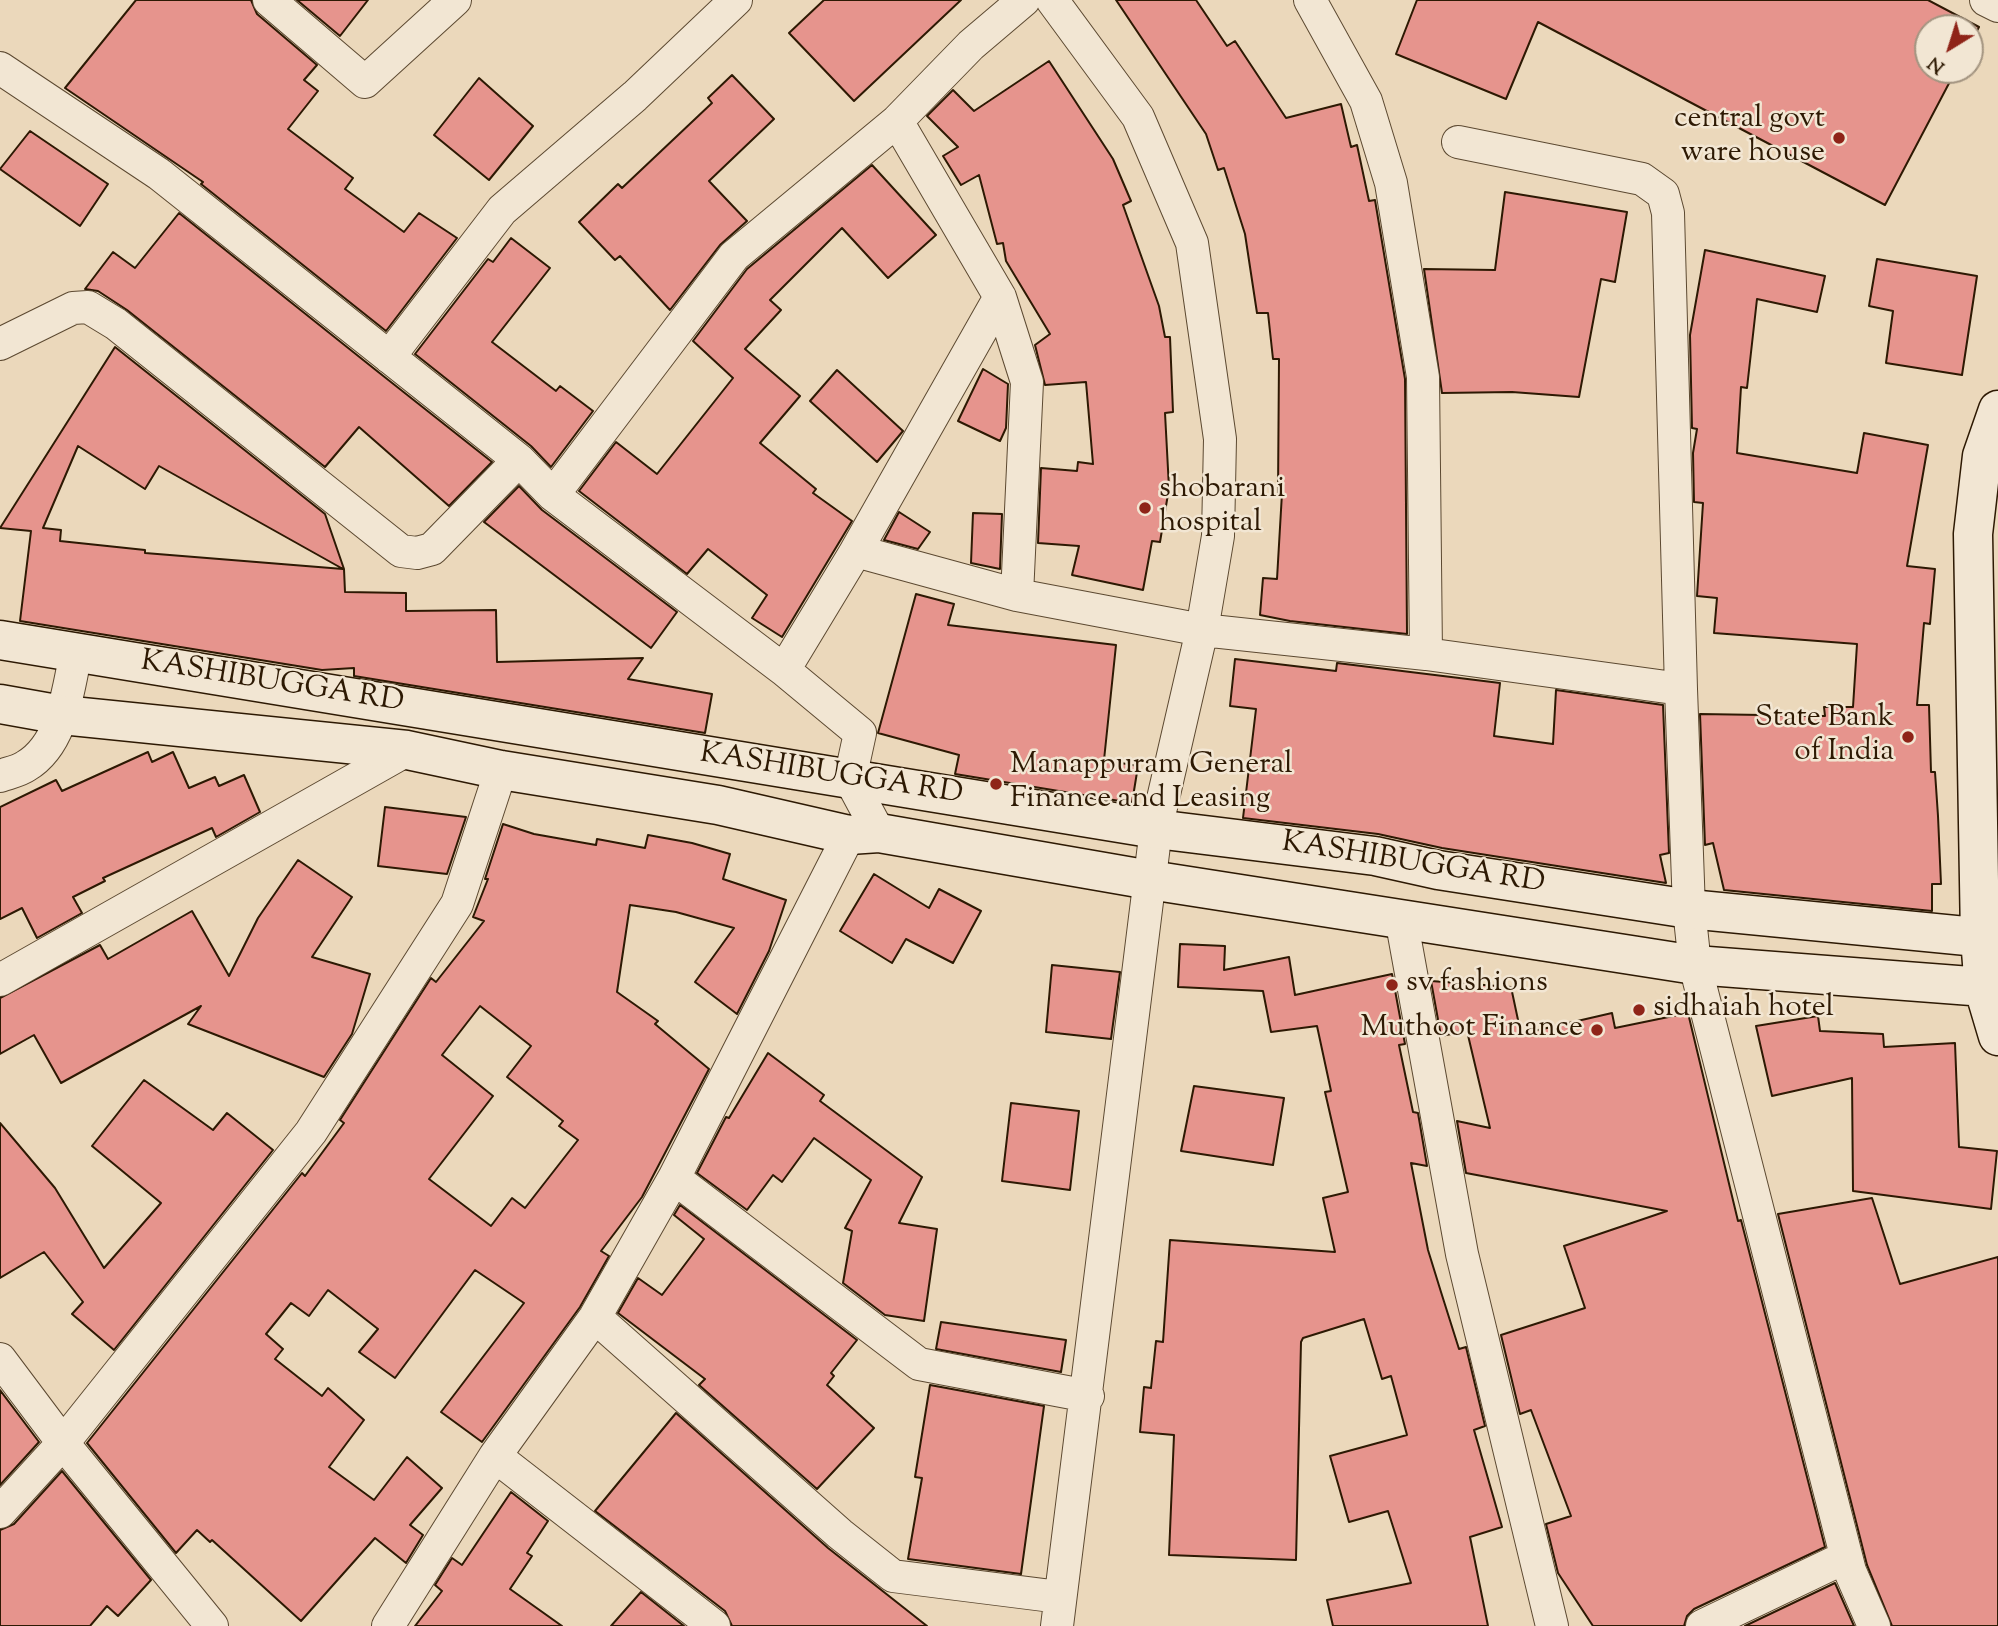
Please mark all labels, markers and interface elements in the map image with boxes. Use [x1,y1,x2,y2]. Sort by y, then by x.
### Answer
north arrow [1914,14,1984,84]
text: N [1923,49,1951,80]
place label: central govt ware house [1674,103,1825,174]
marker: central govt ware house [1831,130,1847,146]
place label: shobarani hospital [1159,473,1285,544]
marker: shobarani hospital [1137,500,1153,516]
street label: KASHIBUGGA RD [138,645,406,723]
place label: State Bank of India [1755,702,1894,772]
marker: State Bank of India [1900,729,1916,745]
street label: KASHIBUGGA RD [697,737,965,815]
place label: Manappuram General Finance and Leasing [1010,749,1293,820]
marker: Manappuram General Finance and Leasing [988,776,1004,792]
street label: KASHIBUGGA RD [1279,826,1547,904]
place label: sv fashions [1406,967,1548,1003]
marker: sv fashions [1384,977,1400,993]
place label: sidhaiah hotel [1653,992,1834,1028]
marker: sidhaiah hotel [1631,1002,1647,1018]
place label: Muthoot Finance [1360,1012,1583,1048]
marker: Muthoot Finance [1589,1022,1605,1038]

